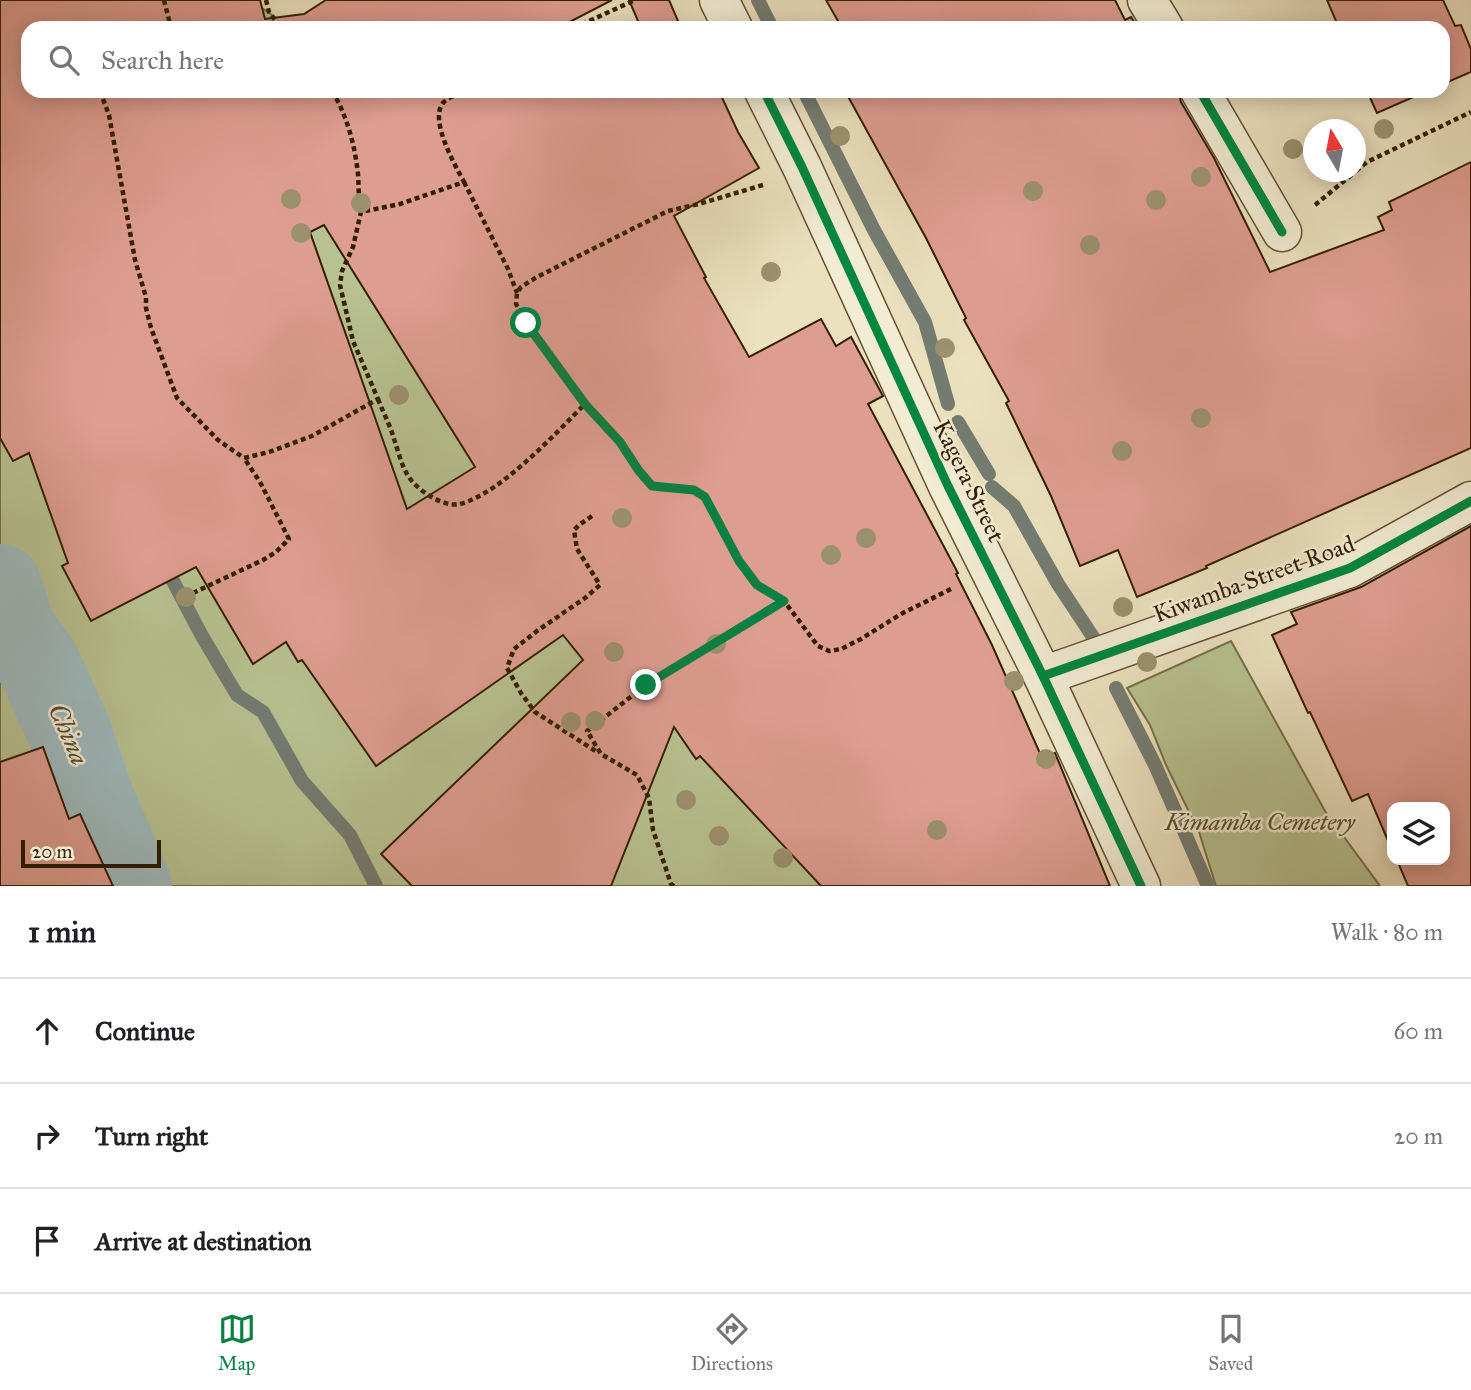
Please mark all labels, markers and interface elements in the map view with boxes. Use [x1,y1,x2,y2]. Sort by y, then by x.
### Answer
search box [21,21,1450,98]
icon: search [45,41,83,79]
text: Search here [101,44,224,76]
north arrow [1303,119,1366,182]
route start [510,307,541,338]
street label: Kagera Street [927,415,1012,547]
street label: Kiwamba Street Road [1149,529,1359,629]
route end [630,669,661,700]
water label: China [42,699,96,769]
map controls [1387,802,1450,865]
button: layers [1387,802,1450,865]
park label: Kimamba Cemetery [1164,807,1356,837]
scale bar [21,837,161,869]
text: 20 m [32,840,73,863]
text: 1 min [28,914,96,950]
text: Walk · 80 m [1331,918,1443,946]
icon: ahead [28,1012,66,1050]
text: Continue [95,1015,195,1047]
text: 60 m [1394,1017,1443,1045]
icon: right [28,1117,66,1155]
text: Turn right [95,1120,208,1152]
text: 20 m [1394,1122,1443,1150]
icon: arrive [28,1222,66,1260]
text: Arrive at destination [95,1225,312,1257]
tab: Map [218,1310,256,1375]
tab: Directions [691,1310,773,1375]
tab: Saved [1208,1310,1253,1375]

